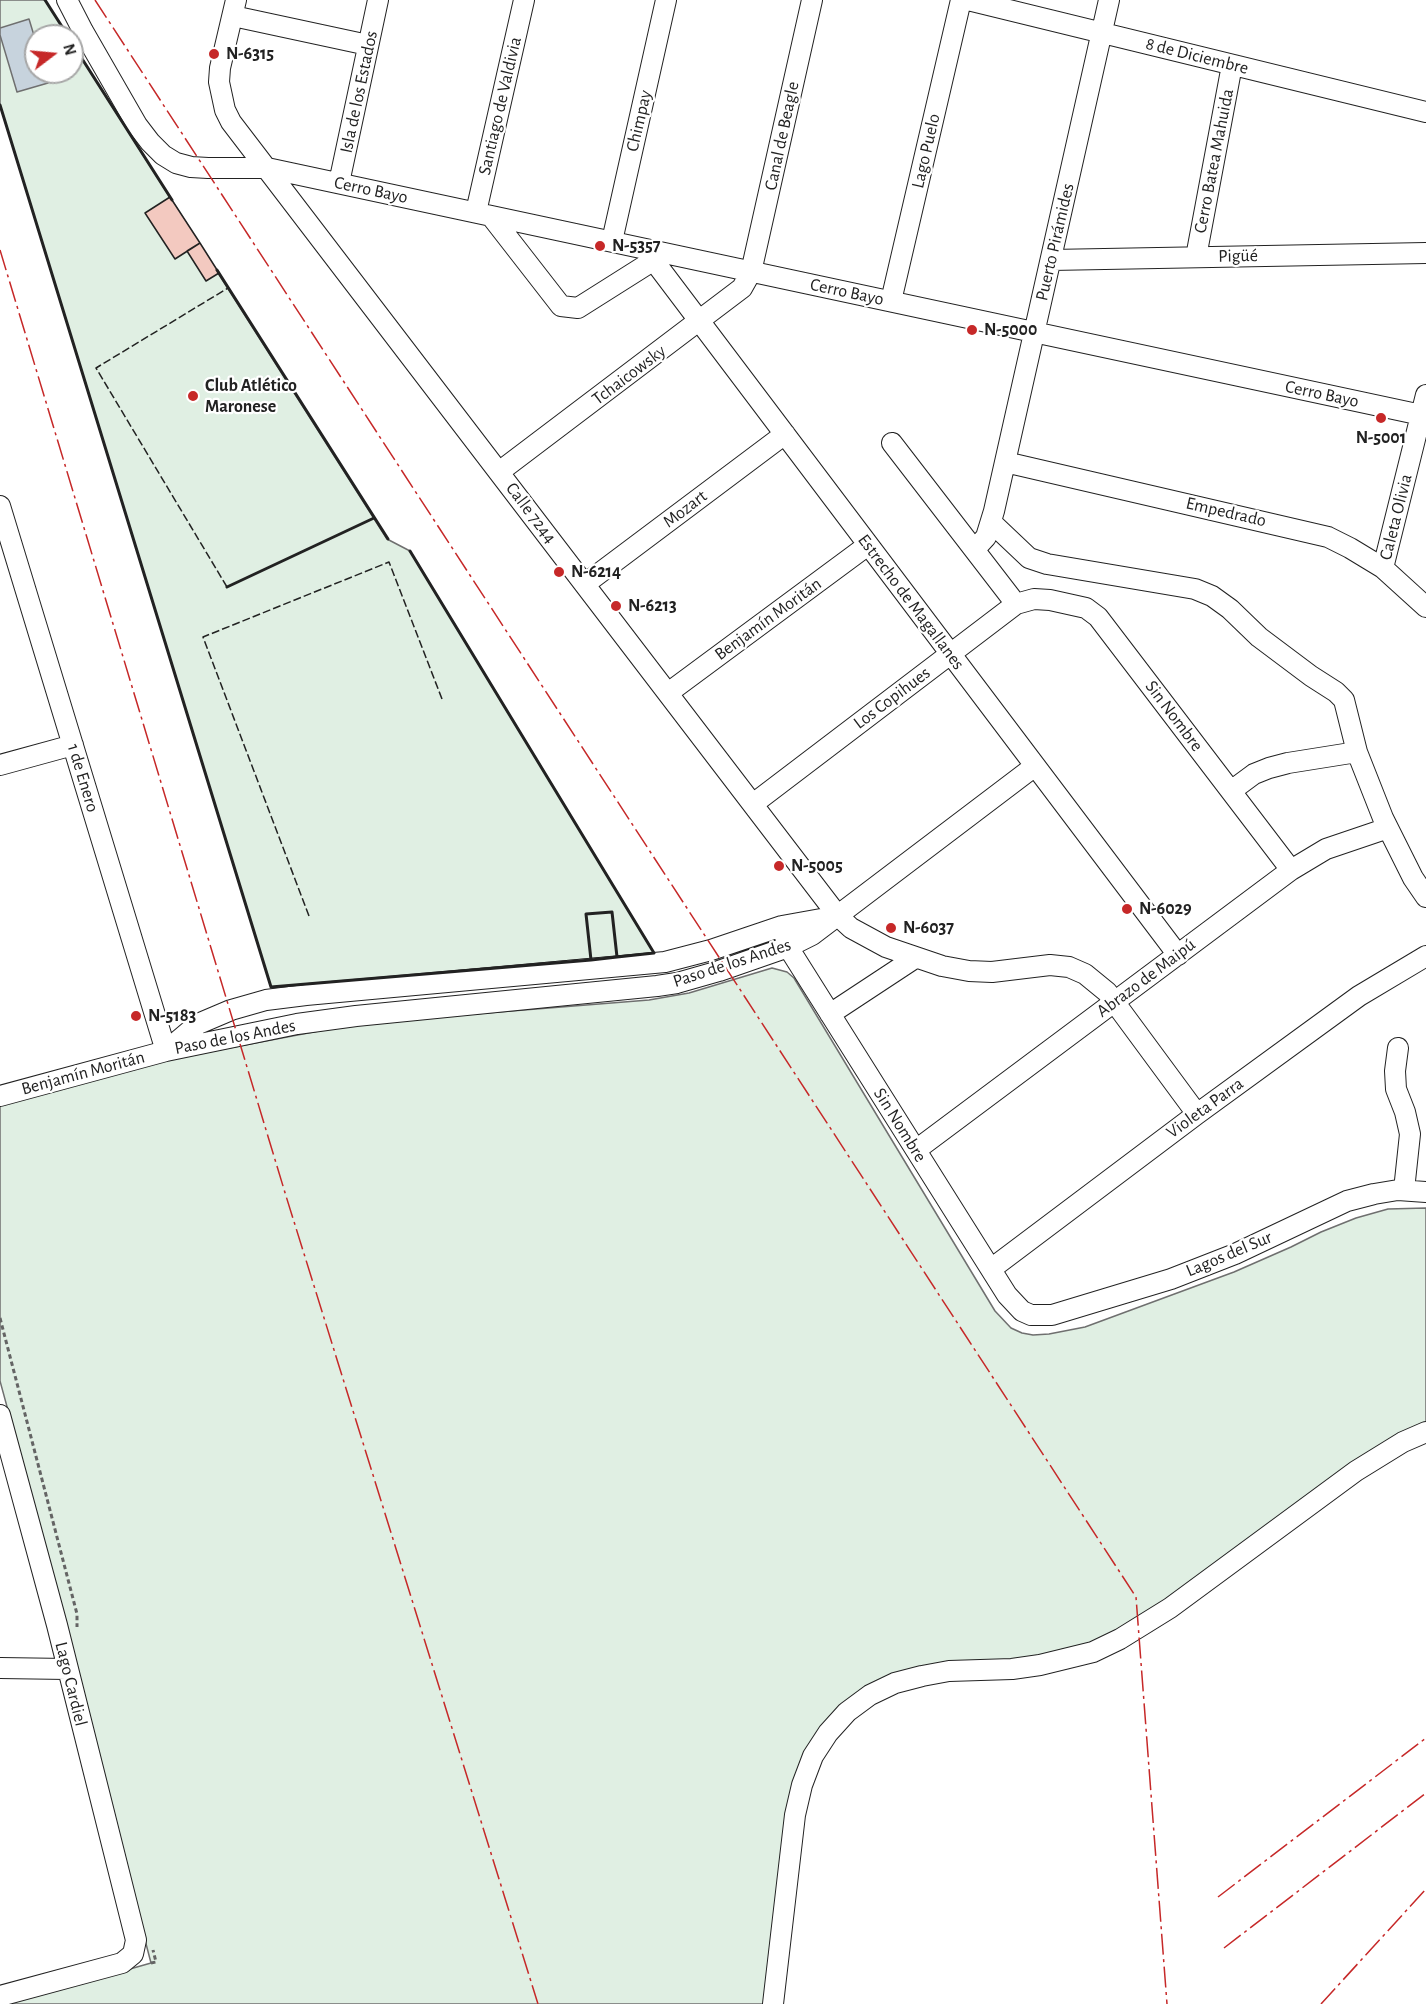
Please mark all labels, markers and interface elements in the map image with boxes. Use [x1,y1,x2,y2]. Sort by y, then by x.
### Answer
north arrow [24,24,84,84]
street label: Isla de los Estados [335,29,383,155]
street label: 8 de Diciembre [1143,33,1251,79]
street label: Santiago de Valdivia [474,35,526,177]
text: N [60,42,79,57]
place label: N-6315 [226,43,274,65]
marker: N-6315 [207,47,221,61]
street label: Canal de Beagle [760,80,804,192]
street label: Cerro Batea Mahuida [1189,87,1239,235]
street label: Chimpay [621,88,657,154]
street label: Lago Puelo [907,111,945,191]
street label: Cerro Bayo [332,172,410,208]
street label: Puerto Pirámides [1031,181,1079,303]
place label: N-5357 [612,235,661,257]
marker: N-5357 [593,239,607,253]
street label: Pigüé [1218,245,1258,267]
street label: Cerro Bayo [808,274,886,310]
place label: N-5000 [984,319,1037,341]
marker: N-5000 [965,323,979,337]
street label: Tchaicowsky [588,340,670,410]
place label: Club Atlético Maronese [205,375,297,418]
street label: Cerro Bayo [1283,376,1361,412]
marker: Club Atlético Maronese [186,389,200,403]
marker: N-5001 [1374,411,1388,425]
place label: N-5001 [1356,427,1406,449]
street label: Caleta Olivia [1375,472,1417,562]
street label: Calle 7244 [501,478,561,548]
street label: Mozart [659,485,711,533]
street label: Empedrado [1184,492,1268,532]
street label: Estrecho de Magallanes [853,530,969,674]
place label: N-6214 [571,561,621,583]
marker: N-6214 [552,565,566,579]
street label: Benjamín Moritán [710,573,826,665]
place label: N-6213 [628,595,677,617]
marker: N-6213 [609,599,623,613]
street label: Los Copihues [849,662,935,734]
street label: Sin Nombre [1140,676,1208,756]
street label: 1 de Enero [62,741,104,815]
place label: N-5005 [791,855,843,877]
marker: N-5005 [772,859,786,873]
place label: N-6029 [1139,898,1192,920]
marker: N-6029 [1120,902,1134,916]
place label: N-6037 [903,917,954,939]
marker: N-6037 [884,921,898,935]
street label: Paso de los Andes [670,934,794,992]
street label: Abrazo de Maipú [1092,934,1200,1022]
place label: N-5183 [148,1005,196,1027]
marker: N-5183 [129,1009,143,1023]
street label: Paso de los Andes [173,1015,297,1059]
street label: Benjamín Moritán [19,1046,147,1100]
street label: Violeta Parra [1162,1073,1248,1143]
street label: Sin Nombre [869,1084,931,1166]
street label: Lagos del Sur [1183,1226,1275,1282]
street label: Lago Cardiel [50,1640,92,1728]

